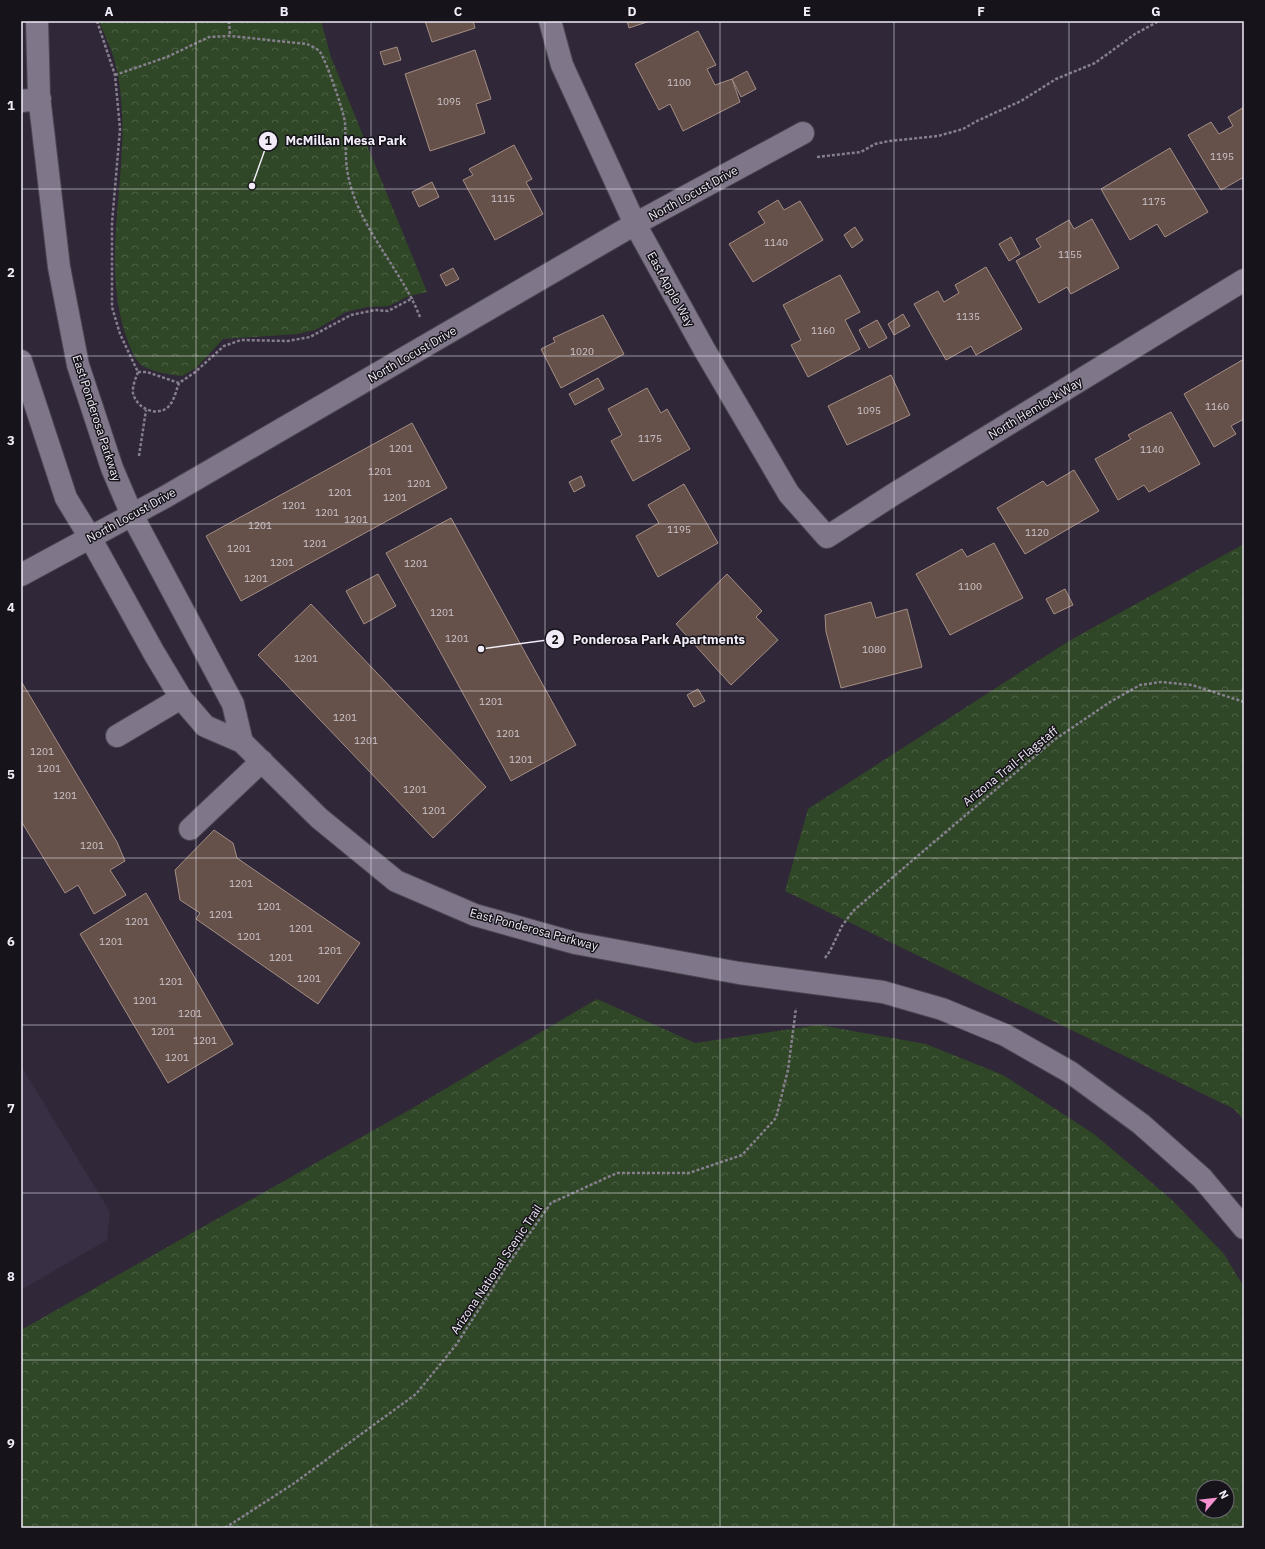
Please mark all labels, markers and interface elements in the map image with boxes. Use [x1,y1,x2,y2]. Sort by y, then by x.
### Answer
text: A [105,3,114,20]
text: B [280,3,289,20]
text: C [454,3,463,20]
text: D [627,3,637,20]
text: E [803,3,811,20]
text: F [977,3,985,20]
text: G [1151,3,1161,20]
house number: 1100 [667,76,691,89]
house number: 1095 [437,95,461,108]
text: 1 [7,97,15,114]
callout: McMillan Mesa Park [258,128,415,153]
text: McMillan Mesa Park [285,132,407,149]
text: 1 [264,133,272,148]
house number: 1195 [1210,150,1234,163]
street label: North Locust Drive [646,162,741,224]
house number: 1115 [491,192,515,205]
house number: 1175 [1142,195,1166,208]
house number: 1140 [764,236,788,249]
house number: 1155 [1058,248,1082,261]
street label: East Apple Way [644,249,698,329]
text: 2 [7,264,15,281]
house number: 1135 [956,310,980,323]
street label: North Locust Drive [365,322,459,385]
house number: 1160 [811,324,835,337]
house number: 1020 [570,345,594,358]
street label: East Ponderosa Parkway [69,353,125,483]
street label: North Hemlock Way [985,374,1085,442]
house number: 1160 [1205,400,1229,413]
house number: 1095 [857,404,881,417]
text: 3 [7,432,15,449]
house number: 1175 [638,432,662,445]
house number: 1201 [389,442,413,455]
house number: 1140 [1140,443,1164,456]
house number: 1201 [368,465,392,478]
house number: 1201 [407,477,431,490]
street label: North Locust Drive [84,484,179,546]
house number: 1201 [328,486,352,499]
house number: 1201 [383,491,407,504]
house number: 1201 [282,499,306,512]
house number: 1201 [315,506,339,519]
house number: 1201 [344,513,368,526]
house number: 1201 [248,519,272,532]
house number: 1195 [667,523,691,536]
house number: 1120 [1025,526,1049,539]
house number: 1201 [303,537,327,550]
house number: 1201 [227,542,251,555]
house number: 1201 [270,556,294,569]
house number: 1201 [404,557,428,570]
house number: 1201 [244,572,268,585]
house number: 1100 [958,580,982,593]
text: 4 [7,599,15,616]
house number: 1201 [430,606,454,619]
callout: Ponderosa Park Apartments [545,627,753,652]
text: Ponderosa Park Apartments [573,631,746,648]
house number: 1201 [445,632,469,645]
text: 2 [551,632,559,647]
house number: 1080 [862,643,886,656]
house number: 1201 [294,652,318,665]
house number: 1201 [479,695,503,708]
house number: 1201 [333,711,357,724]
street label: Arizona Trail-Flagstaff [959,723,1061,809]
house number: 1201 [496,727,520,740]
house number: 1201 [354,734,378,747]
house number: 1201 [30,745,54,758]
house number: 1201 [509,753,533,766]
house number: 1201 [37,762,61,775]
text: 5 [7,766,15,783]
house number: 1201 [403,783,427,796]
house number: 1201 [53,789,77,802]
house number: 1201 [422,804,446,817]
house number: 1201 [80,839,104,852]
house number: 1201 [229,877,253,890]
house number: 1201 [257,900,281,913]
street label: East Ponderosa Parkway [468,905,600,953]
house number: 1201 [209,908,233,921]
house number: 1201 [125,915,149,928]
house number: 1201 [289,922,313,935]
house number: 1201 [237,930,261,943]
text: 6 [7,933,15,950]
house number: 1201 [99,935,123,948]
house number: 1201 [318,944,342,957]
house number: 1201 [269,951,293,964]
house number: 1201 [297,972,321,985]
house number: 1201 [159,975,183,988]
house number: 1201 [133,994,157,1007]
house number: 1201 [178,1007,202,1020]
house number: 1201 [151,1025,175,1038]
house number: 1201 [193,1034,217,1047]
house number: 1201 [165,1051,189,1064]
text: 7 [7,1100,15,1117]
street label: Arizona National Scenic Trail [447,1201,545,1337]
text: 8 [7,1268,15,1285]
text: 9 [7,1435,15,1452]
north arrow [1195,1479,1235,1519]
text: N [1216,1488,1232,1501]

